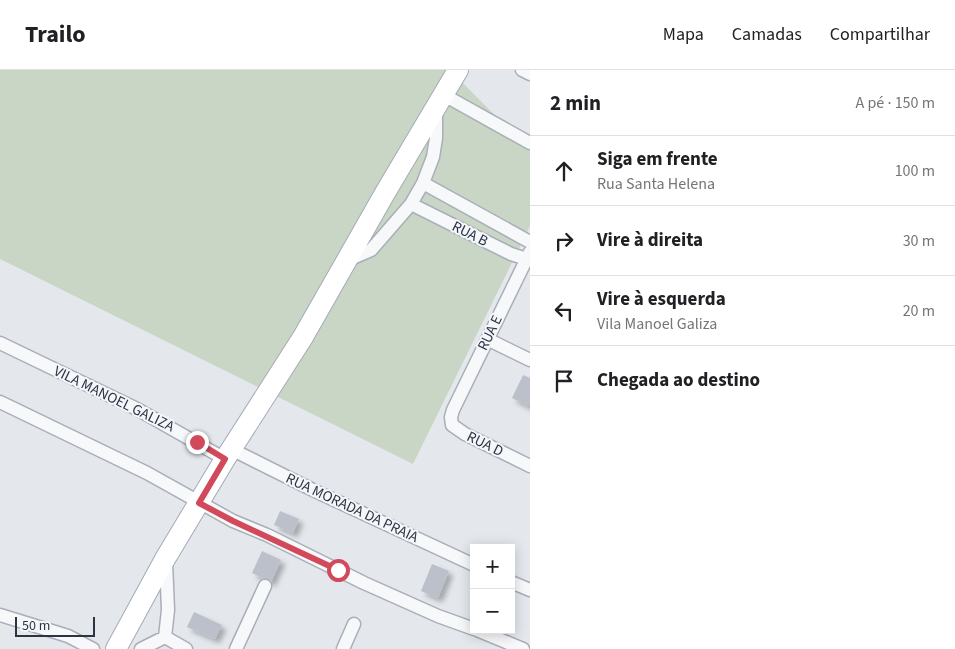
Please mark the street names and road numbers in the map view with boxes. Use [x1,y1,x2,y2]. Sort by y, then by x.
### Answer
street label: RUA B [448,216,492,252]
street label: RUA E [472,312,508,354]
street label: VILA MANOEL GALIZA [50,361,179,438]
street label: RUA D [463,426,507,462]
street label: RUA MORADA DA PRAIA [282,468,423,548]

